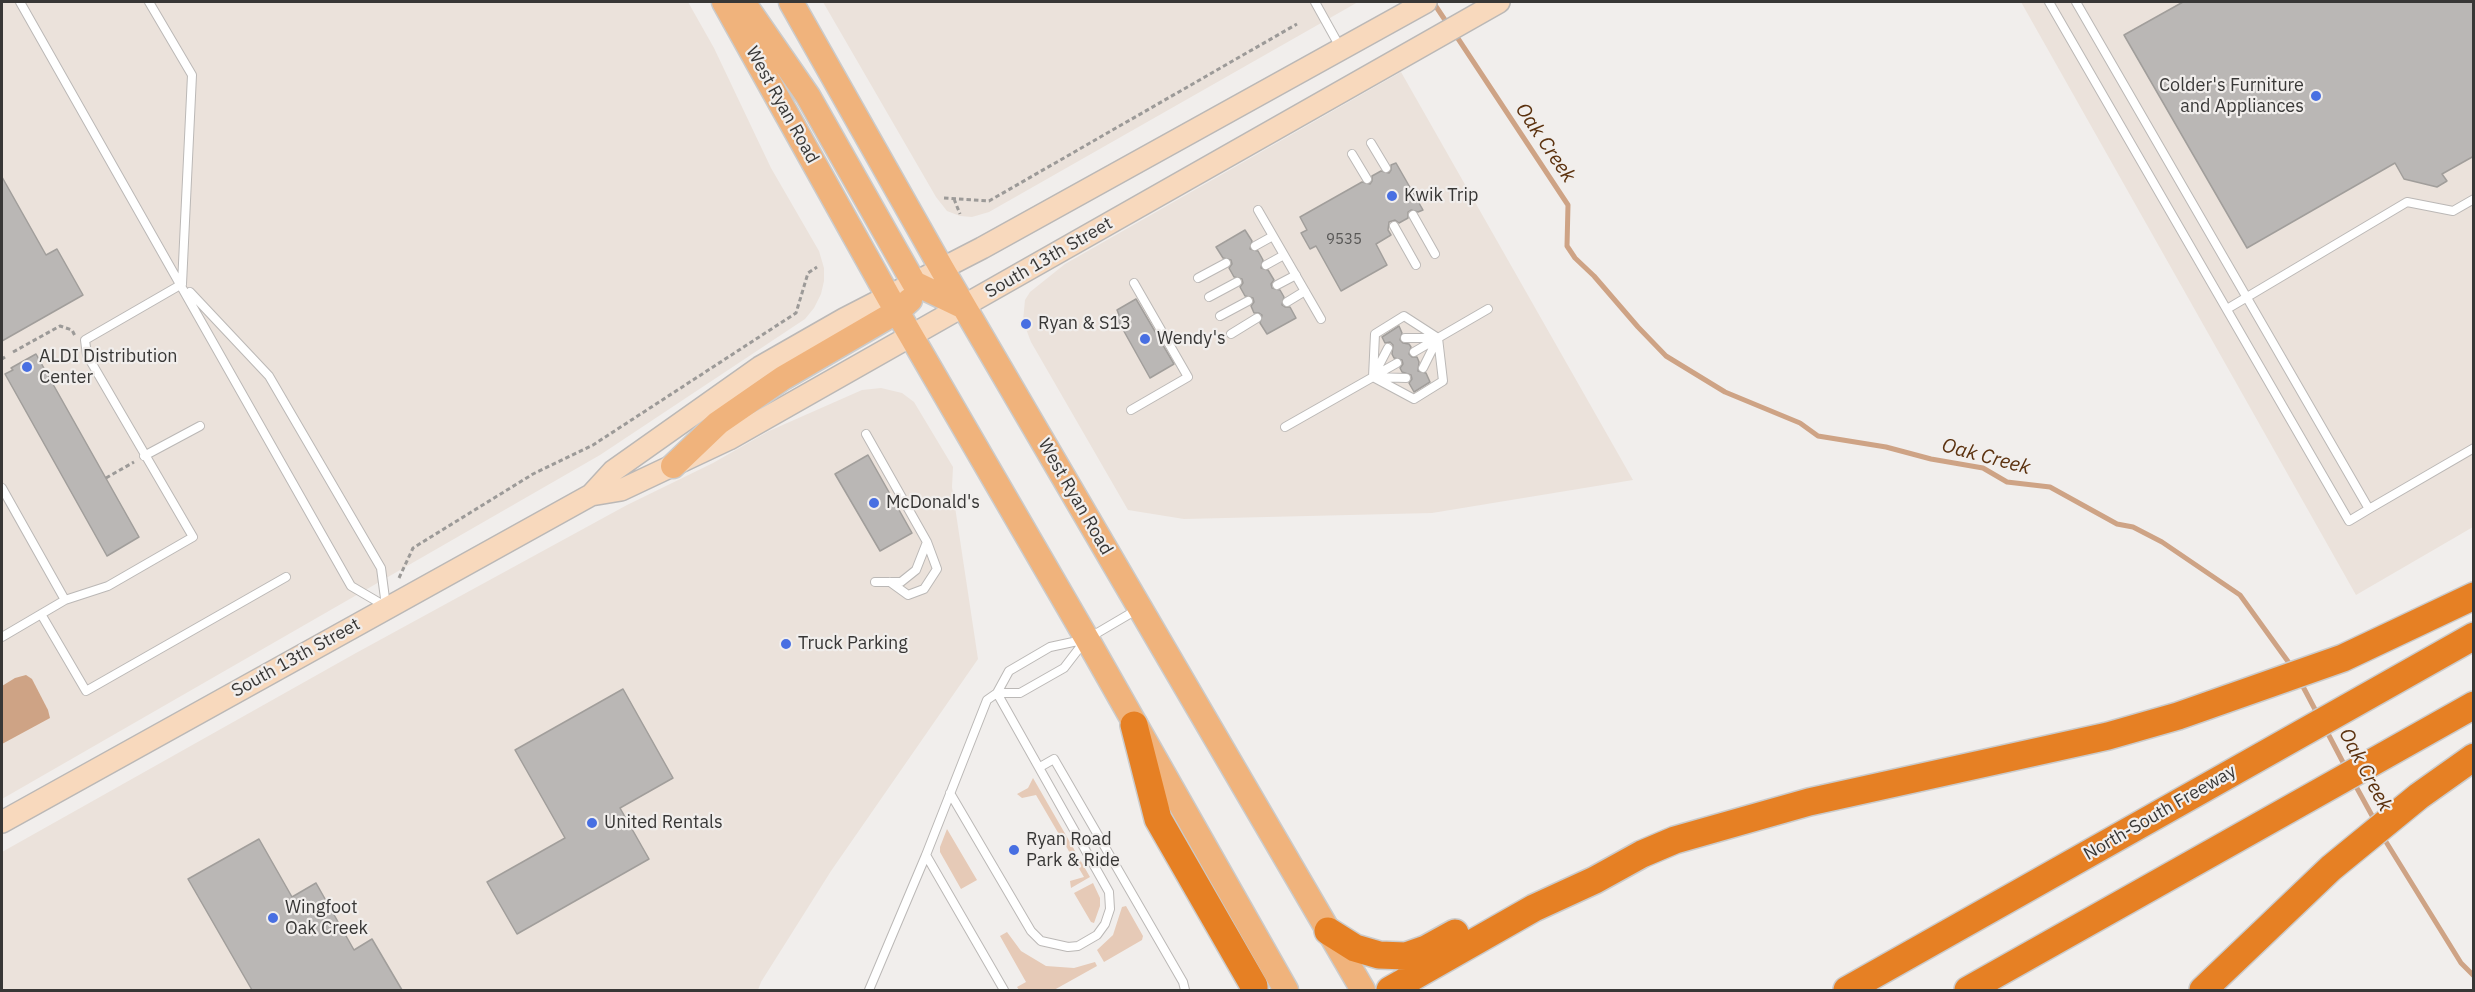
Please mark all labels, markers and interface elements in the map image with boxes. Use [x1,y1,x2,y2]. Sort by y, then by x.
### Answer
street label: West Ryan Road [741,43,823,167]
place label: Colder's Furniture and Appliances [2159,75,2304,118]
marker: Colder's Furniture and Appliances [2309,89,2323,103]
water label: Oak Creek [1510,99,1580,187]
place label: Kwik Trip [1404,185,1478,207]
marker: Kwik Trip [1385,189,1399,203]
street label: South 13th Street [982,213,1116,303]
house number: 9535 [1326,231,1362,249]
place label: Ryan & S13 [1038,313,1131,335]
marker: Ryan & S13 [1019,317,1033,331]
place label: Wendy's [1157,328,1226,350]
marker: Wendy's [1138,332,1152,346]
place label: ALDI Distribution Center [39,346,178,388]
marker: ALDI Distribution Center [20,360,34,374]
water label: Oak Creek [1939,434,2033,480]
street label: West Ryan Road [1033,435,1117,559]
place label: McDonald's [886,492,980,514]
marker: McDonald's [867,496,881,510]
street label: South 13th Street [228,614,364,702]
place label: Truck Parking [798,633,908,655]
marker: Truck Parking [779,637,793,651]
water label: Oak Creek [2333,724,2397,816]
street label: North-South Freeway [2080,761,2240,865]
place label: United Rentals [604,812,723,834]
marker: United Rentals [585,816,599,830]
place label: Ryan Road Park & Ride [1026,829,1120,872]
marker: Ryan Road Park & Ride [1007,843,1021,857]
place label: Wingfoot Oak Creek [285,897,368,940]
marker: Wingfoot Oak Creek [266,911,280,925]

